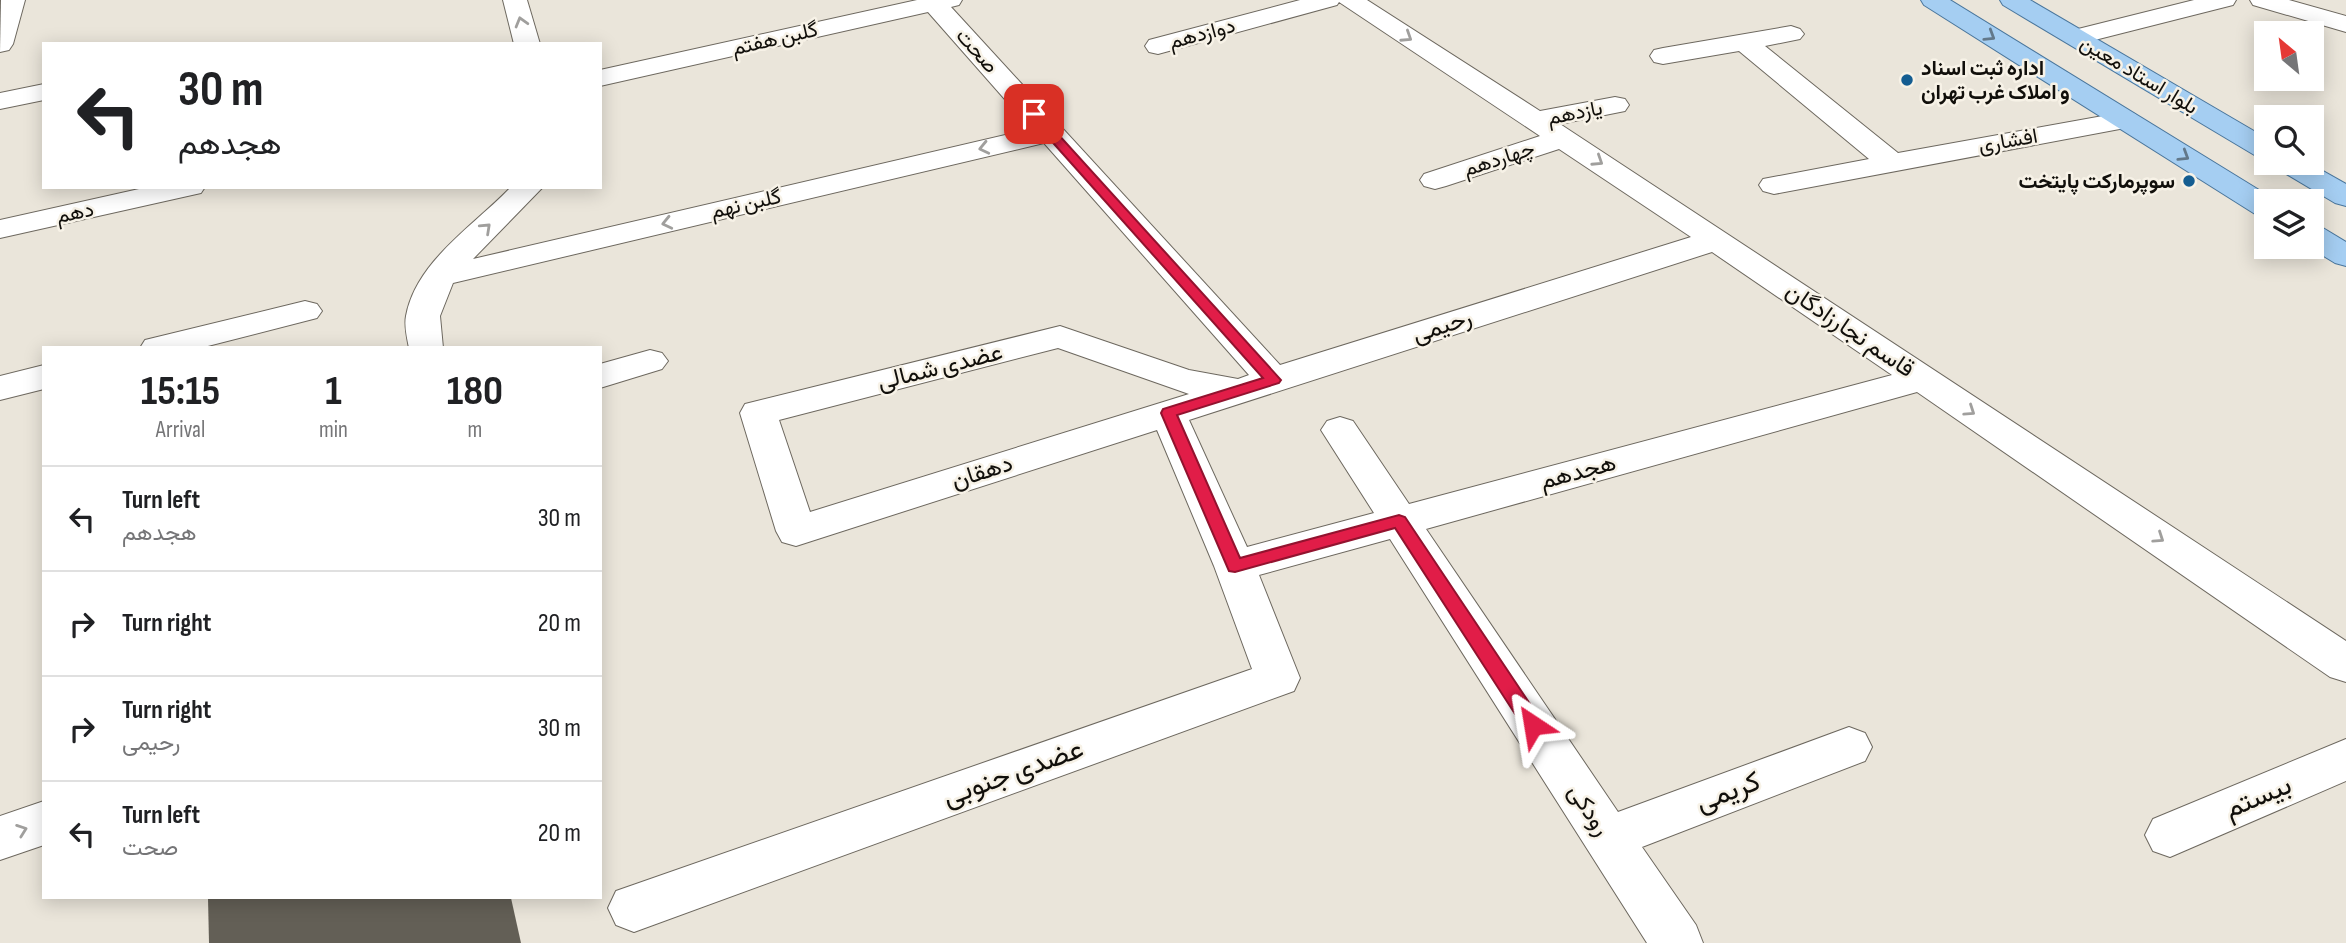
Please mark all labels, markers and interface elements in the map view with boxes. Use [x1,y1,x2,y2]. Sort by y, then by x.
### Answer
street label: دوازدهم [1166,13,1238,56]
one-way arrow [515,16,529,28]
street label: گلبن هفتم [729,17,821,62]
north arrow [2254,21,2324,91]
map controls [2254,21,2324,259]
street label: صحت [951,24,1003,78]
one-way arrow [1983,28,1996,41]
one-way arrow [1400,29,1413,42]
street label: بلوار استاد معین [2076,30,2202,120]
place label: اداره ثبت اسناد و املاک غرب تهران [1921,56,2070,105]
text: 30 m [178,61,263,120]
icon: left [63,70,154,161]
marker: اداره ثبت اسناد و املاک غرب تهران [1899,72,1915,88]
pin [1004,84,1064,144]
icon: arrive [1015,95,1053,133]
street label: یازدهم [1545,95,1605,132]
button: search [2254,105,2324,175]
street label: افشاری [1976,124,2040,158]
text: هجدهم [178,125,282,164]
street label: چهاردهم [1460,136,1538,183]
one-way arrow [978,140,990,154]
one-way arrow [2176,148,2189,161]
one-way arrow [1590,153,1603,165]
place label: سوپرمارکت پایتخت [2018,169,2175,195]
marker: سوپرمارکت پایتخت [2181,173,2197,189]
street label: گلبن نهم [708,184,784,225]
button: layers [2254,189,2324,259]
street label: دهم [54,197,96,230]
one-way arrow [662,214,674,229]
one-way arrow [478,224,491,237]
street label: قاسم نجارزادگان [1780,276,1920,385]
street label: رحیمی [1409,303,1475,349]
street label: عضدی شمالی [874,337,1006,397]
text: 15:15 [141,366,220,417]
text: 1 [325,366,342,417]
text: 180 [447,366,503,417]
one-way arrow [1962,403,1975,415]
text: Arrival [156,416,205,444]
text: min [319,416,348,444]
text: m [468,416,482,444]
street label: هجدهم [1537,448,1620,497]
street label: دهقان [948,449,1016,495]
text: Turn left [122,485,200,516]
icon: left [63,500,101,538]
text: 30 m [538,503,581,534]
text: هجدهم [122,519,196,547]
one-way arrow [2151,530,2164,542]
icon: right [63,605,101,643]
text: Turn right [122,608,211,639]
text: 20 m [538,608,581,639]
position arrow [1496,688,1570,762]
text: Turn right [122,695,211,726]
icon: right [63,710,101,748]
text: 30 m [538,713,581,744]
text: رحیمی [122,729,180,757]
street label: عضدی جنوبی [938,732,1088,814]
street label: کریمی [1691,765,1765,819]
street label: بیستم [2219,768,2297,827]
street label: رودکی [1562,779,1616,841]
text: Turn left [122,800,200,831]
icon: left [63,815,101,853]
text: 20 m [538,818,581,849]
one-way arrow [15,825,27,839]
text: صحت [122,834,178,862]

